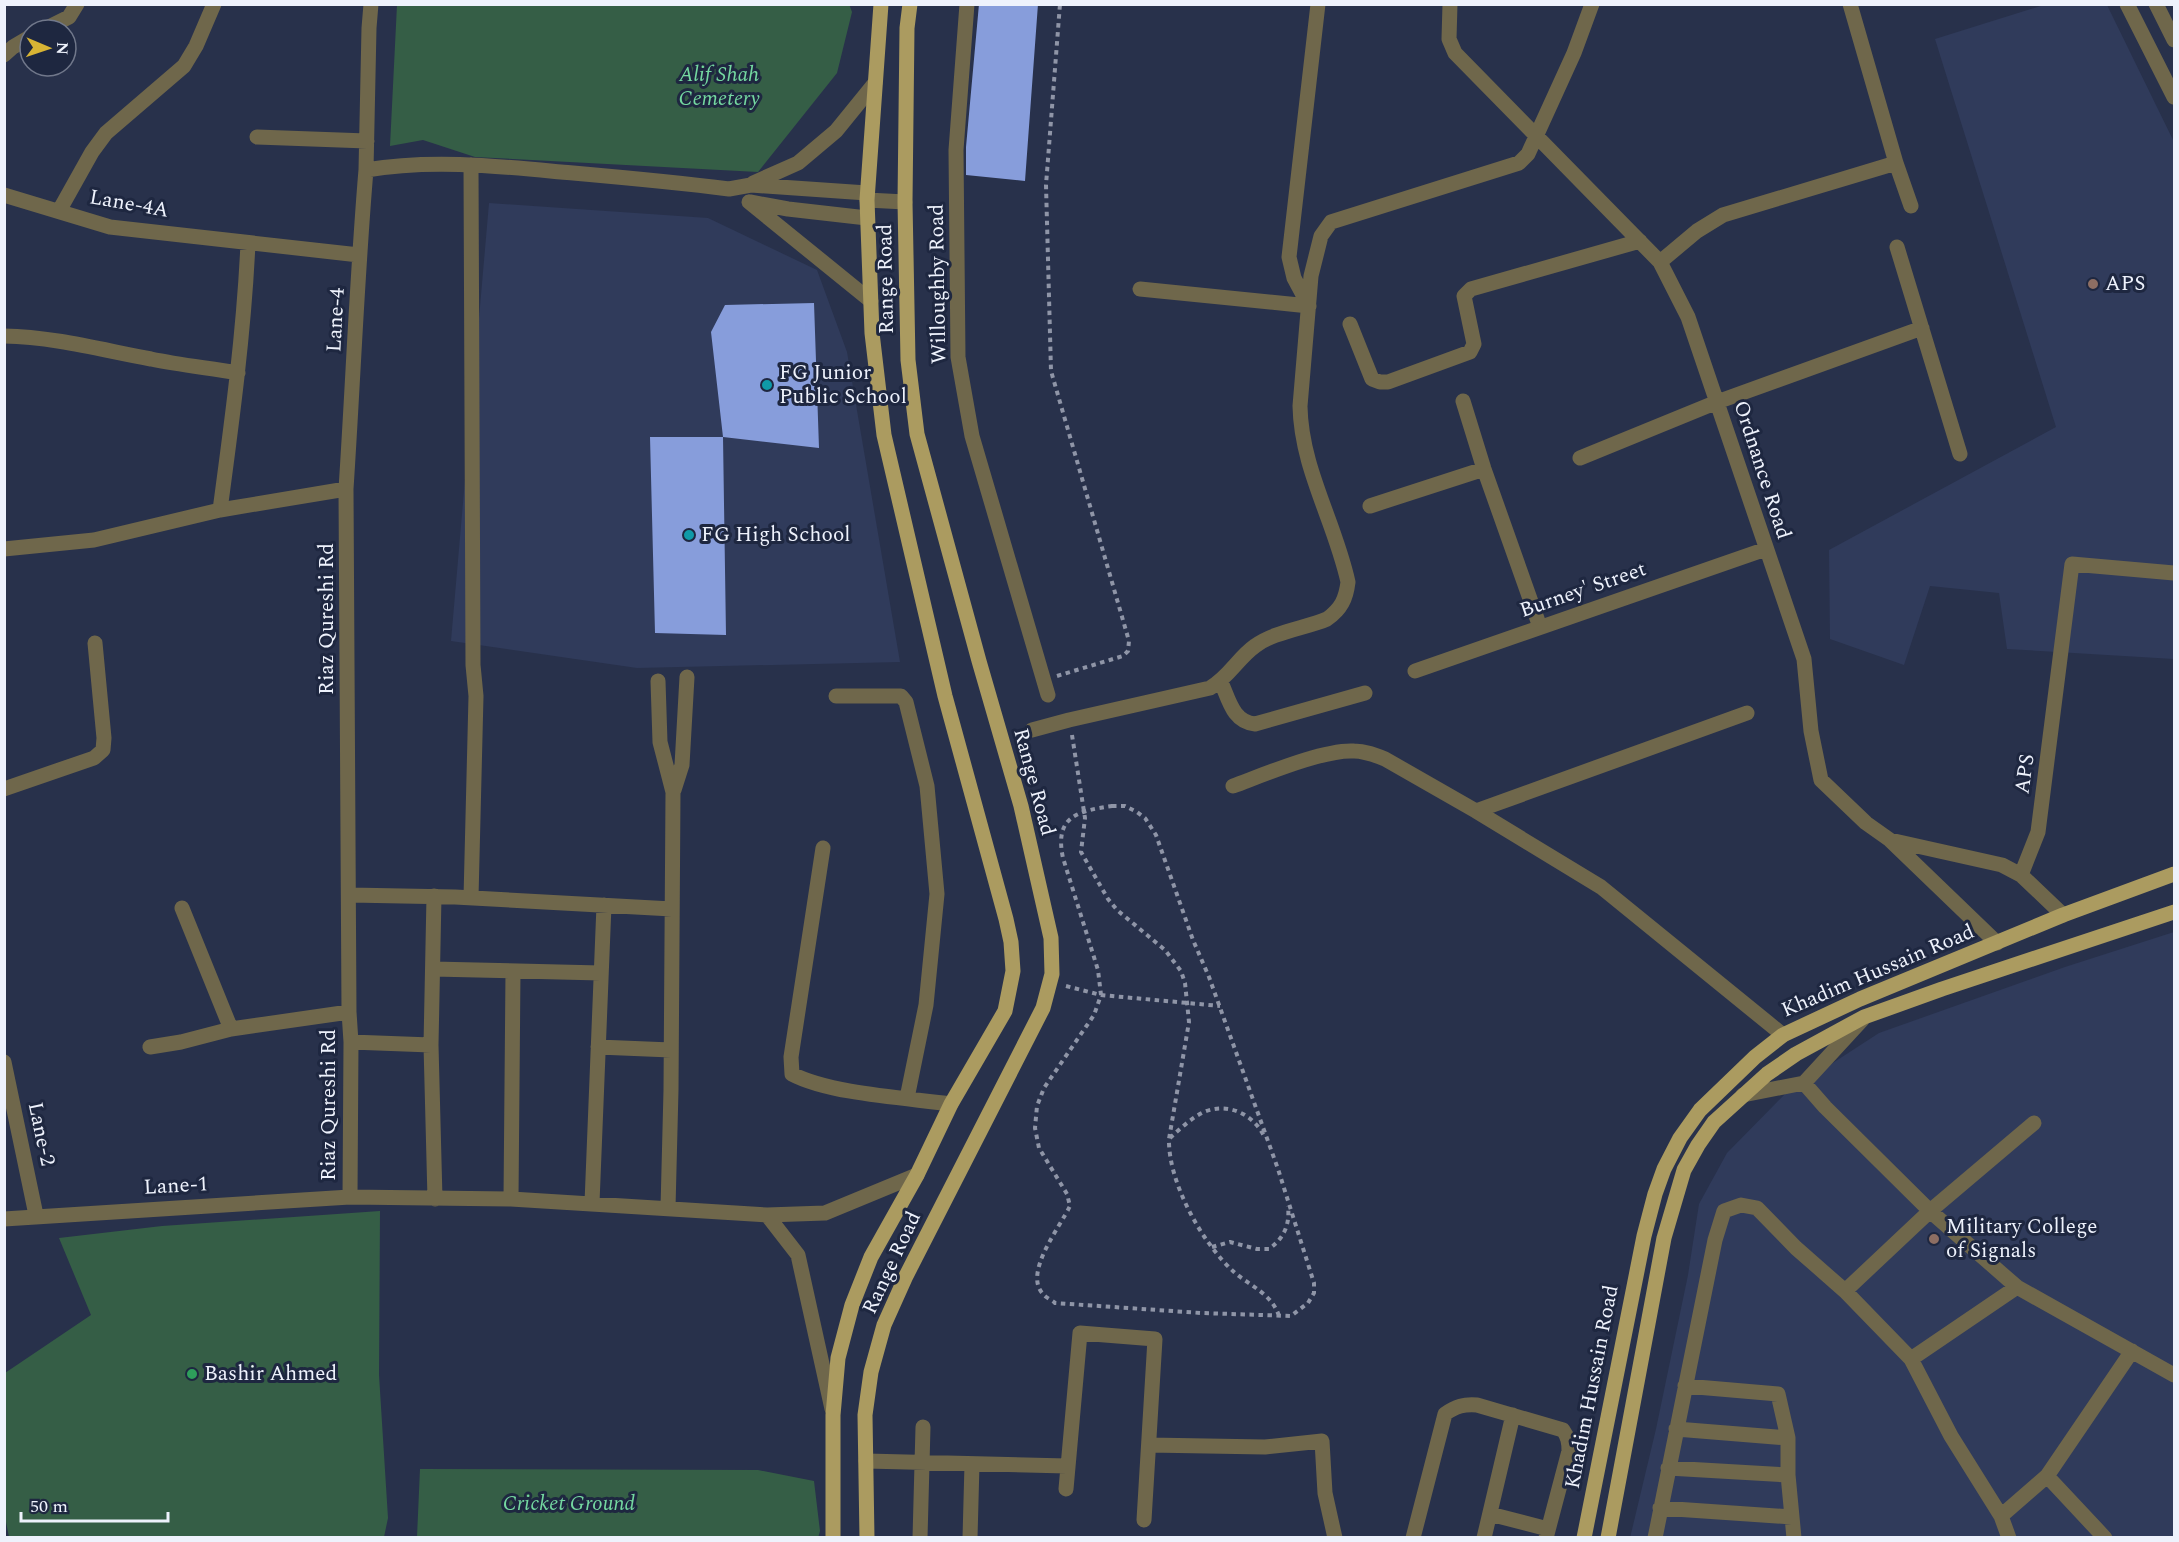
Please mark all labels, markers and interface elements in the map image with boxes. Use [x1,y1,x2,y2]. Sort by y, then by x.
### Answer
north arrow [18,18,78,78]
text: N [50,42,74,55]
park label: Alif Shah Cemetery [678,59,760,115]
street label: Lane-4A [87,181,172,227]
street label: Willoughby Road [921,204,955,364]
street label: Range Road [869,223,903,335]
place label: APS [2105,268,2145,300]
marker: APS [2086,277,2100,291]
street label: Lane-4 [318,286,354,353]
place label: FG Junior Public School [779,357,907,413]
marker: FG Junior Public School [760,378,774,392]
street label: Ordnance Road [1724,396,1800,544]
place label: FG High School [701,519,850,551]
marker: FG High School [682,528,696,542]
street label: Riaz Qureshi Rd [311,543,343,695]
street label: Burney' Street [1515,553,1651,627]
street label: Range Road [1004,724,1064,840]
street label: APS [2006,752,2044,796]
street label: Khadim Hussain Road [1776,916,1980,1026]
street label: Riaz Qureshi Rd [313,1029,345,1181]
street label: Lane-2 [19,1099,63,1169]
street label: Lane-1 [143,1168,209,1204]
street label: Range Road [854,1206,930,1320]
place label: Military College of Signals [1946,1211,2097,1267]
marker: Military College of Signals [1927,1232,1941,1246]
street label: Khadim Hussain Road [1557,1282,1627,1492]
place label: Bashir Ahmed [204,1358,337,1390]
marker: Bashir Ahmed [185,1367,199,1381]
scale bar [21,1485,168,1523]
park label: Cricket Ground [503,1488,635,1520]
text: 50 m [30,1493,68,1520]

